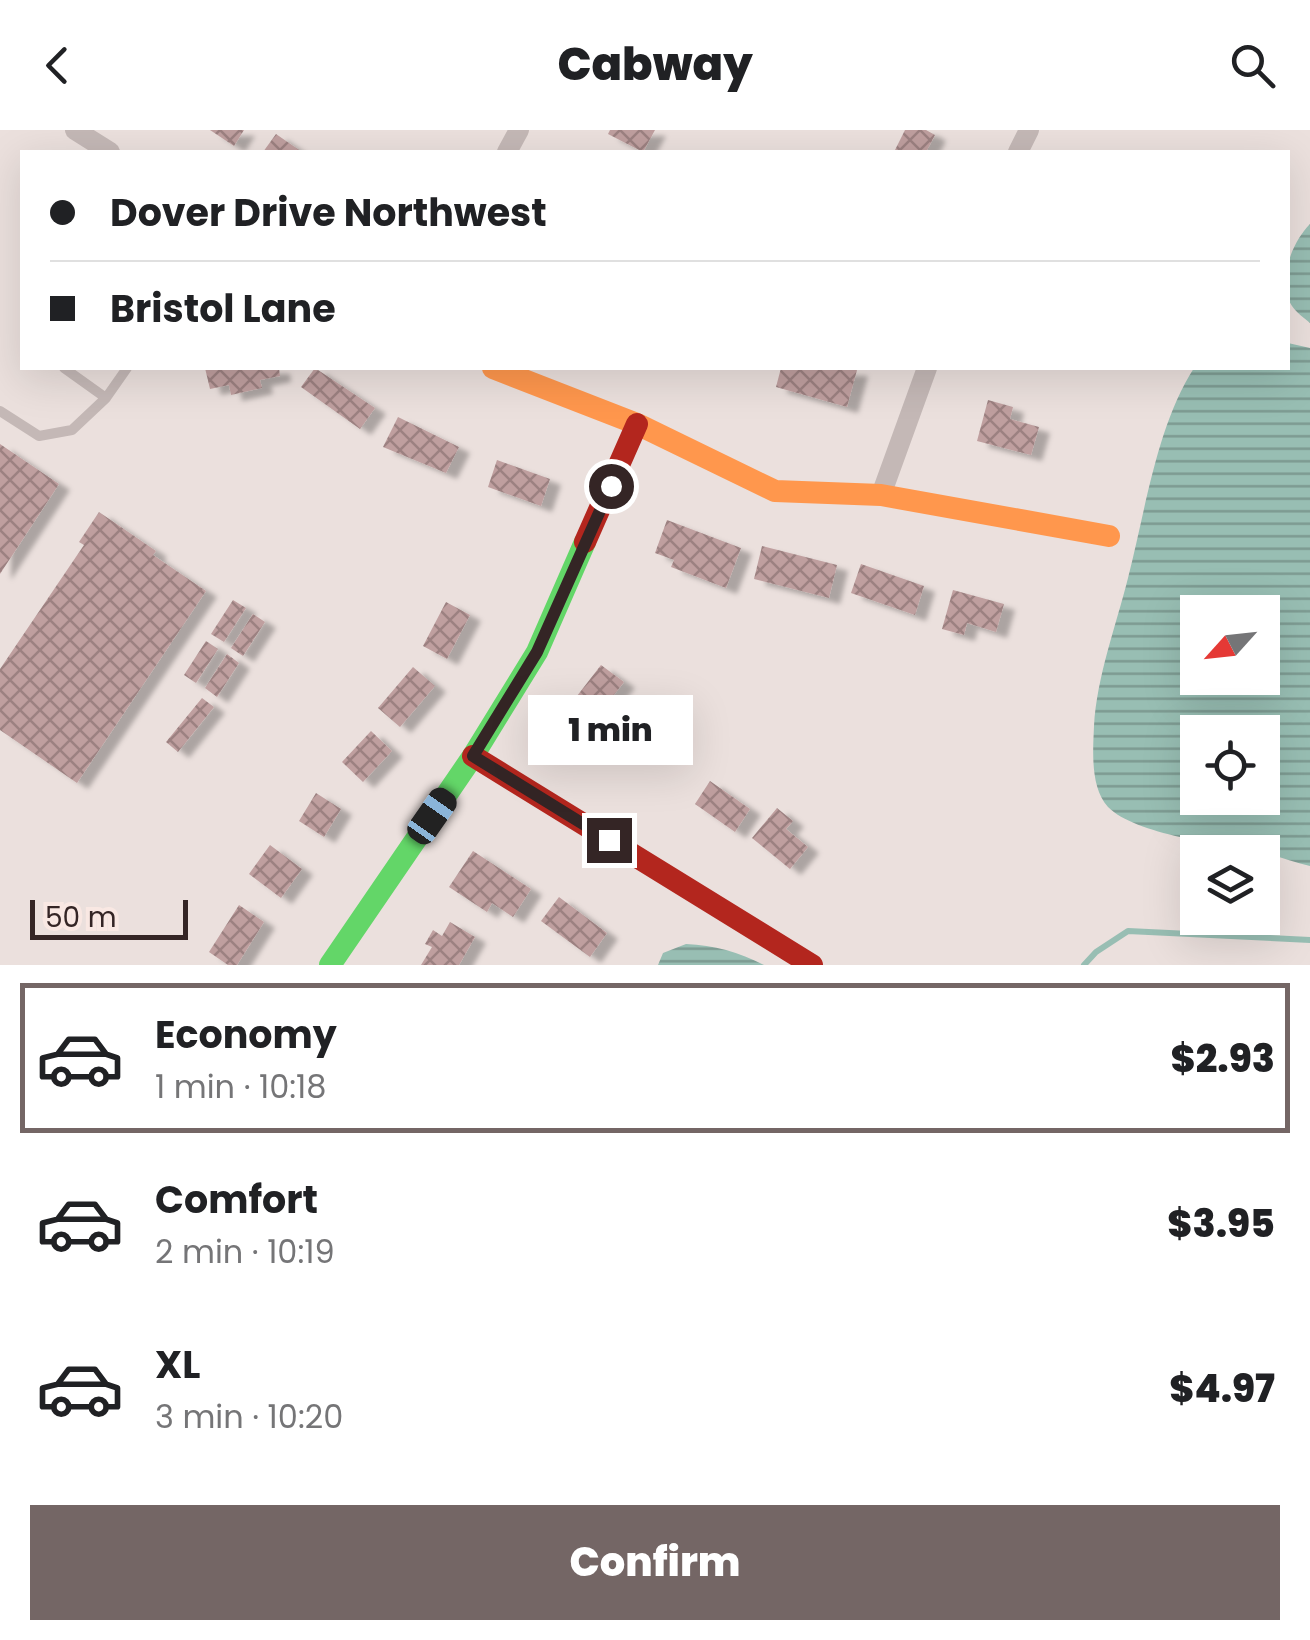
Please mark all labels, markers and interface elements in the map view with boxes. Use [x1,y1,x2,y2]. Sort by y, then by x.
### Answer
text: Cabway [557,33,753,96]
icon: back [30,38,85,93]
icon: search [1225,38,1280,93]
text: Dover Drive Northwest [110,186,547,239]
text: Bristol Lane [110,282,336,335]
route start [589,464,634,509]
north arrow [1180,595,1280,695]
map controls [1180,595,1280,935]
callout: 1 min [526,695,692,765]
text: 1 min [568,707,653,752]
button: locate [1180,715,1280,815]
car [403,783,461,849]
route end [587,818,632,863]
button: layers [1180,835,1280,935]
scale bar [30,895,188,940]
text: 50 m [45,898,116,937]
text: Economy [155,1008,337,1061]
icon: car [35,1013,125,1103]
text: $2.93 [1171,1032,1275,1085]
text: 1 min · 10:18 [155,1064,327,1109]
text: Comfort [155,1173,318,1226]
icon: car [35,1178,125,1268]
text: $3.95 [1167,1197,1275,1250]
text: 2 min · 10:19 [155,1229,335,1274]
text: XL [155,1338,200,1391]
icon: car [35,1343,125,1433]
text: $4.97 [1169,1362,1275,1415]
text: 3 min · 10:20 [155,1394,343,1439]
button: Confirm [30,1505,1280,1620]

